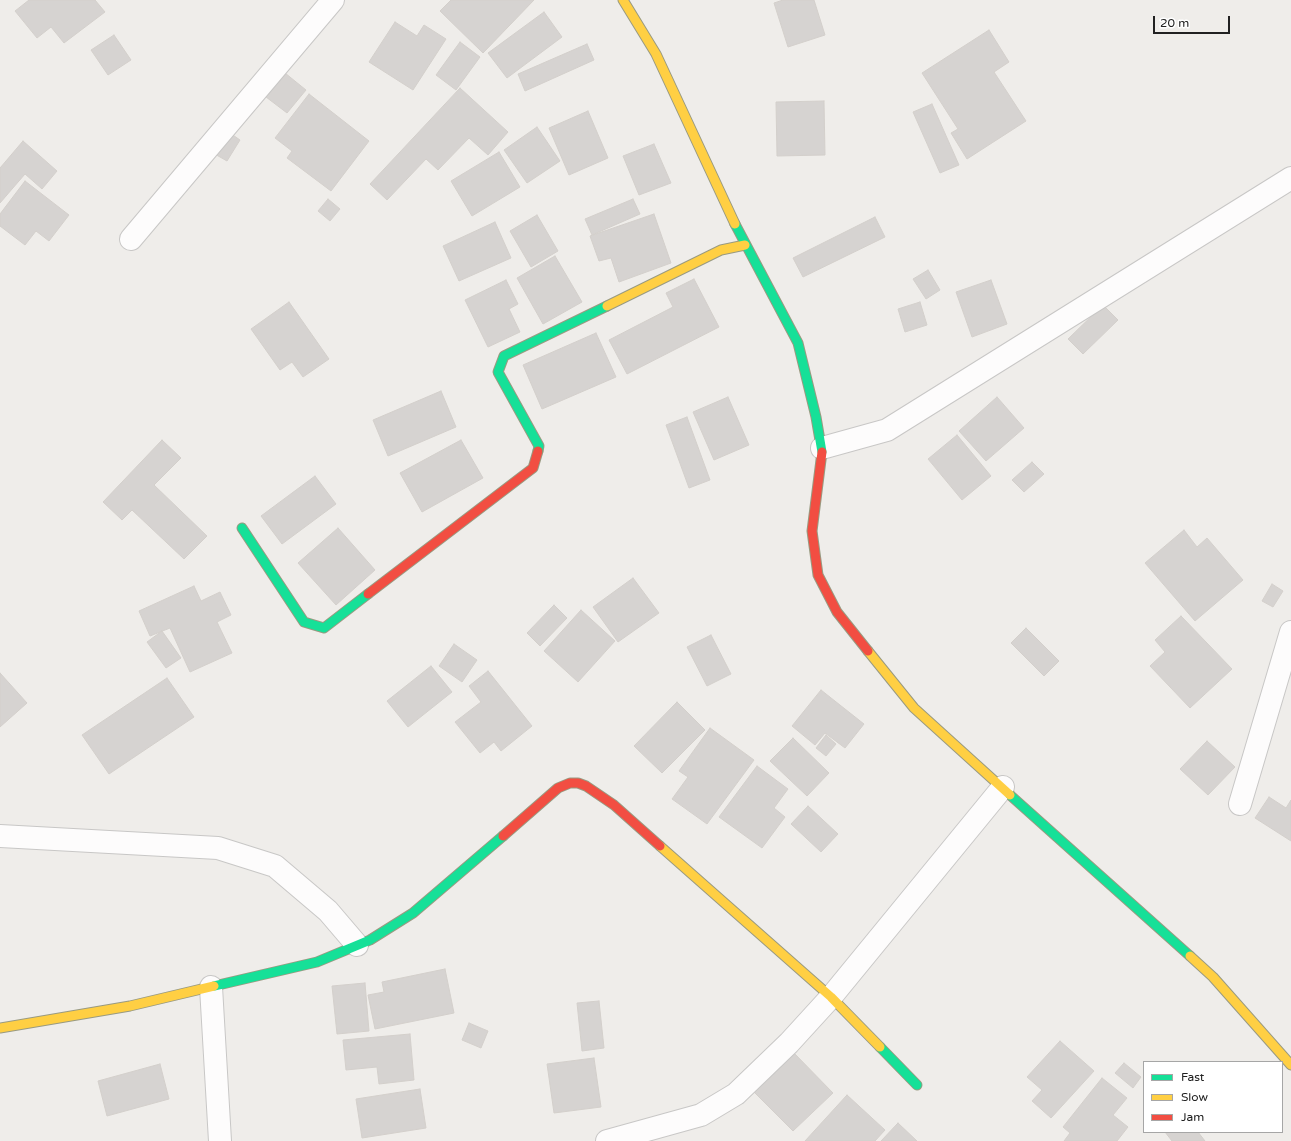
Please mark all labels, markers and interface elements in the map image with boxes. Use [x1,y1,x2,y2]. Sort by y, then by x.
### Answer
scale bar [1155,8,1232,34]
text: 20 m [1160,16,1189,30]
legend [1143,1061,1283,1133]
text: Fast [1181,1070,1204,1084]
text: Slow [1181,1090,1208,1104]
text: Jam [1181,1110,1204,1124]

